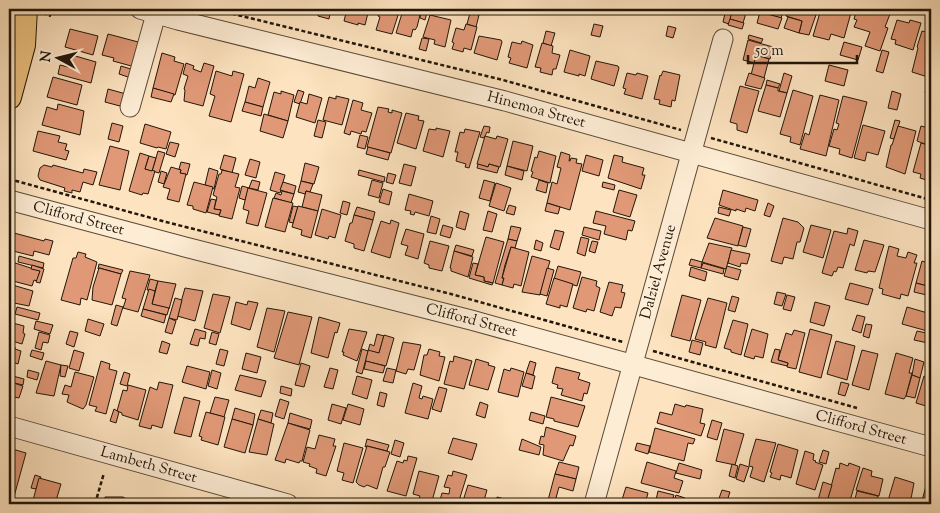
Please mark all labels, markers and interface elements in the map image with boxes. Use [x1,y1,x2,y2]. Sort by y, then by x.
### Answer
north arrow [32,32,82,82]
scale bar [748,32,856,64]
text: 50 m [754,41,784,62]
text: N [36,50,58,63]
street label: Hinemoa Street [485,86,588,133]
street label: Clifford Street [31,196,127,241]
street label: Dalziel Avenue [635,222,682,321]
street label: Clifford Street [424,298,520,343]
street label: Clifford Street [813,405,909,450]
street label: Lambeth Street [98,442,199,489]

